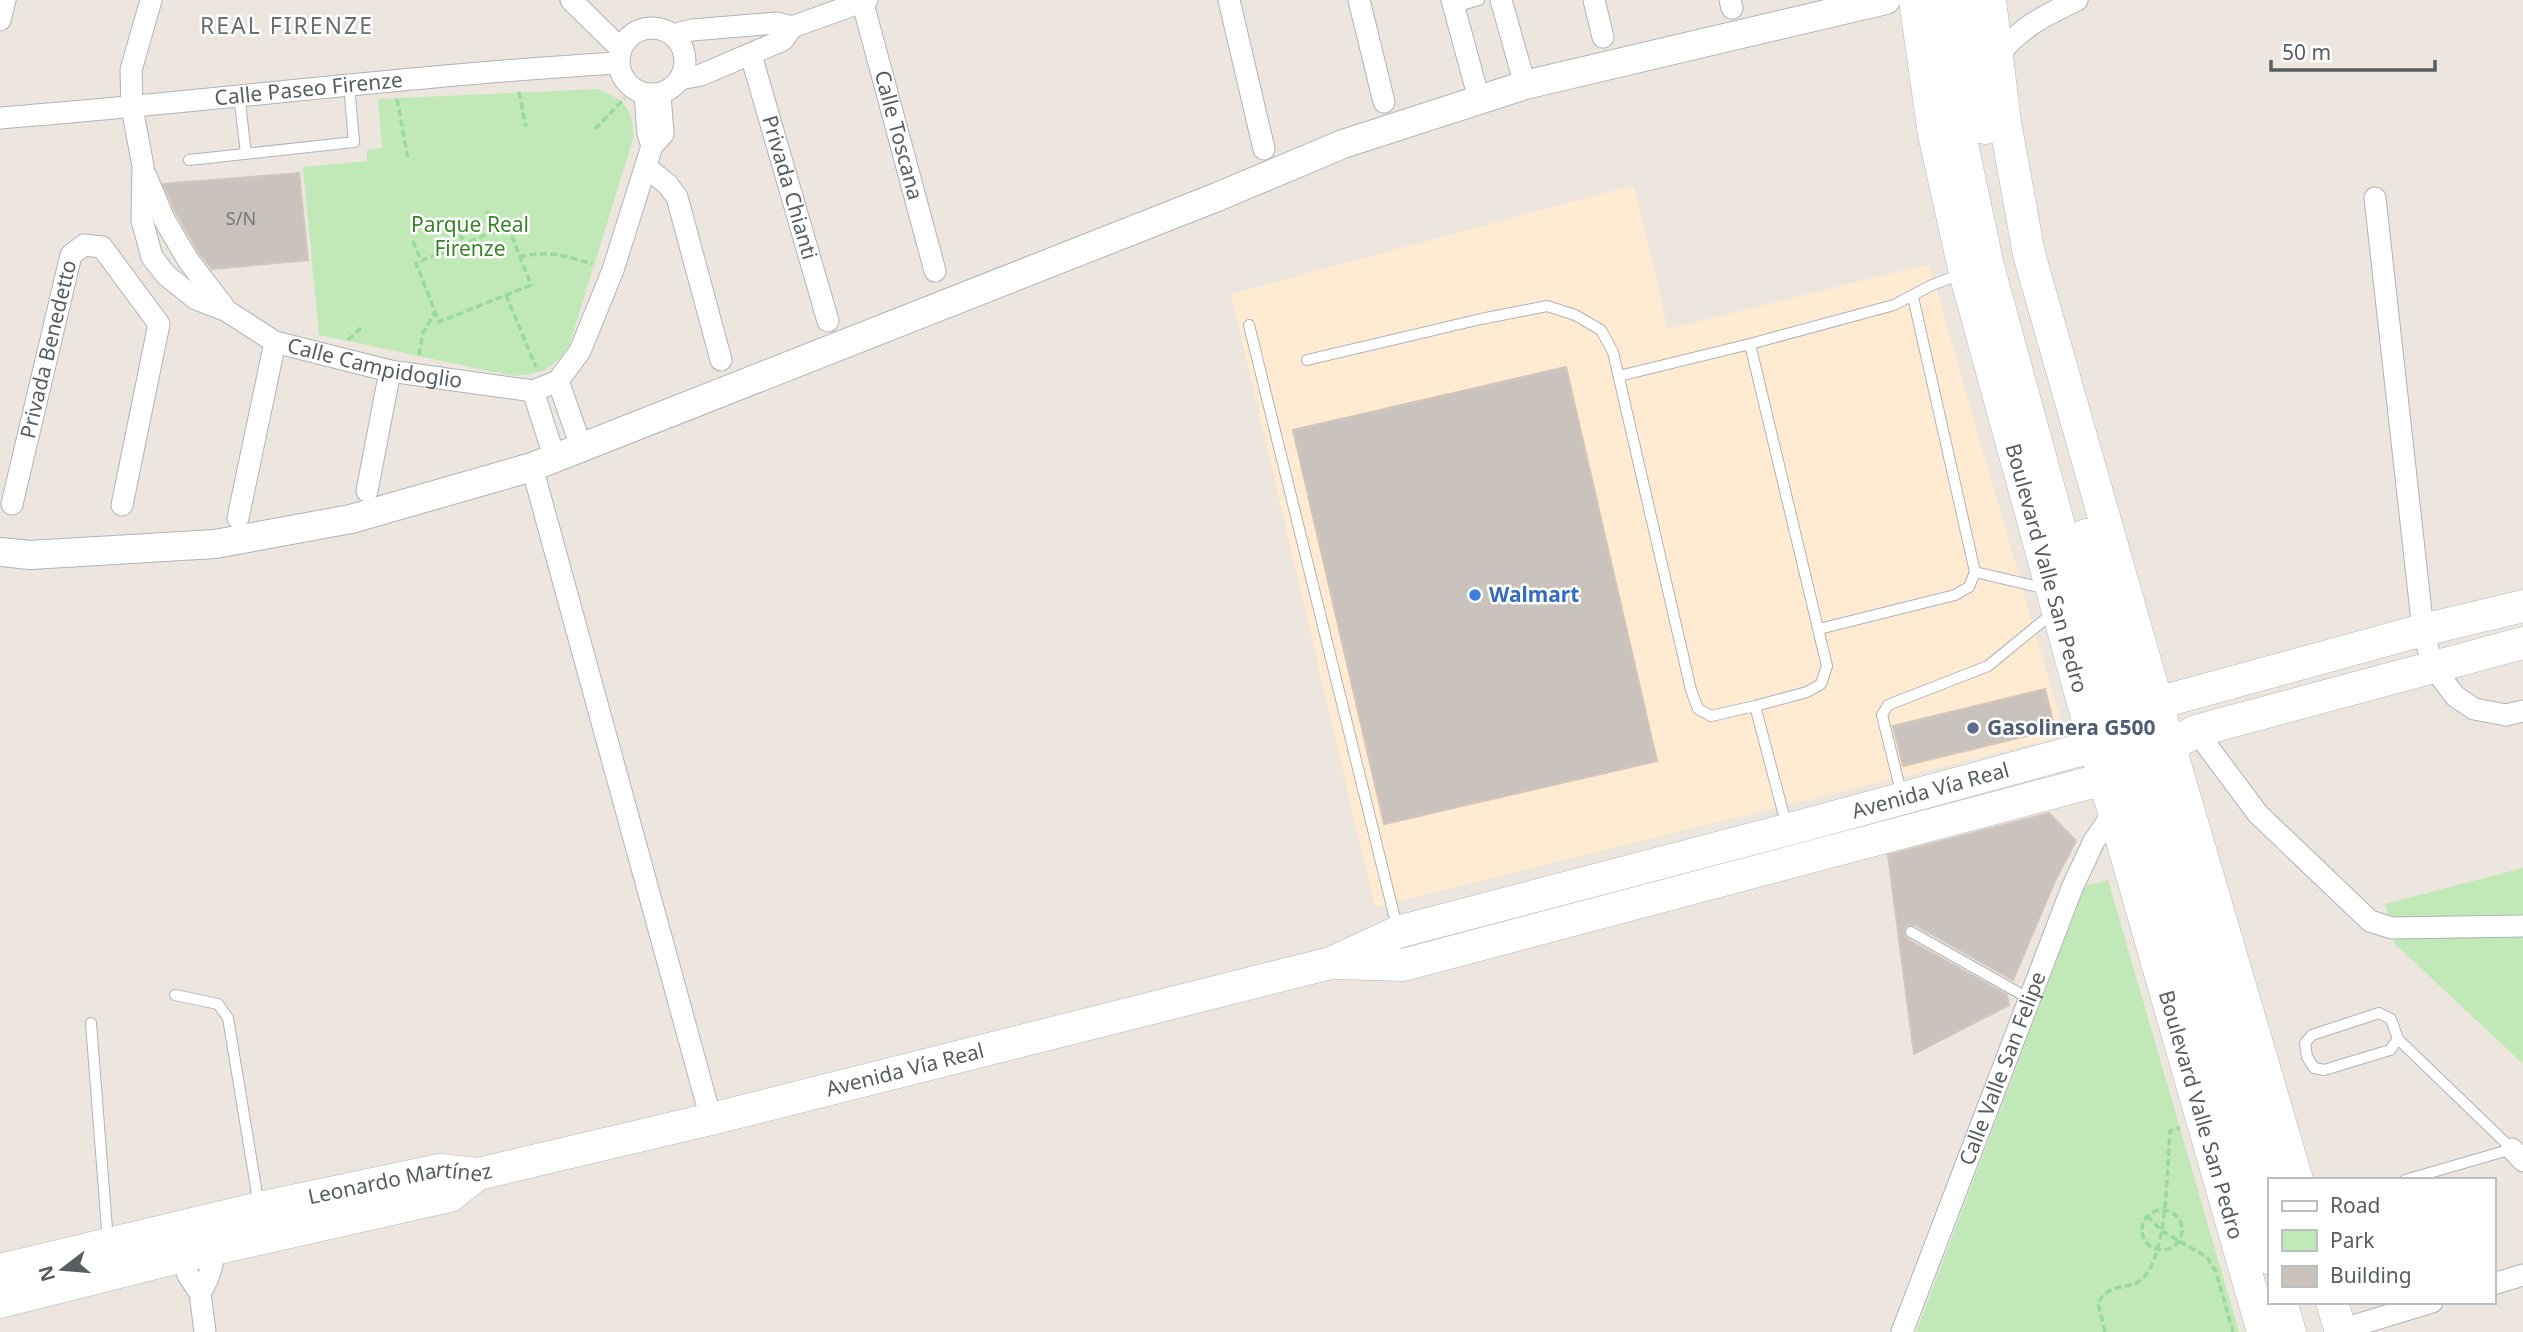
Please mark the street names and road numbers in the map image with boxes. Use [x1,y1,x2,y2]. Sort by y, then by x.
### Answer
street label: Calle Paseo Firenze [213,65,404,111]
street label: Calle Toscana [869,67,930,203]
street label: Privada Chianti [756,112,824,263]
street label: Privada Benedetto [13,257,82,441]
street label: Calle Campidoglio [284,331,464,394]
street label: Boulevard Valle San Pedro [1999,440,2095,696]
street label: Avenida Vía Real [1848,755,2012,825]
street label: Calle Valle San Felipe [1952,967,2052,1169]
street label: Boulevard Valle San Pedro [2153,987,2251,1242]
street label: Avenida Vía Real [823,1036,987,1103]
street label: Leonardo Martínez [305,1155,495,1210]

